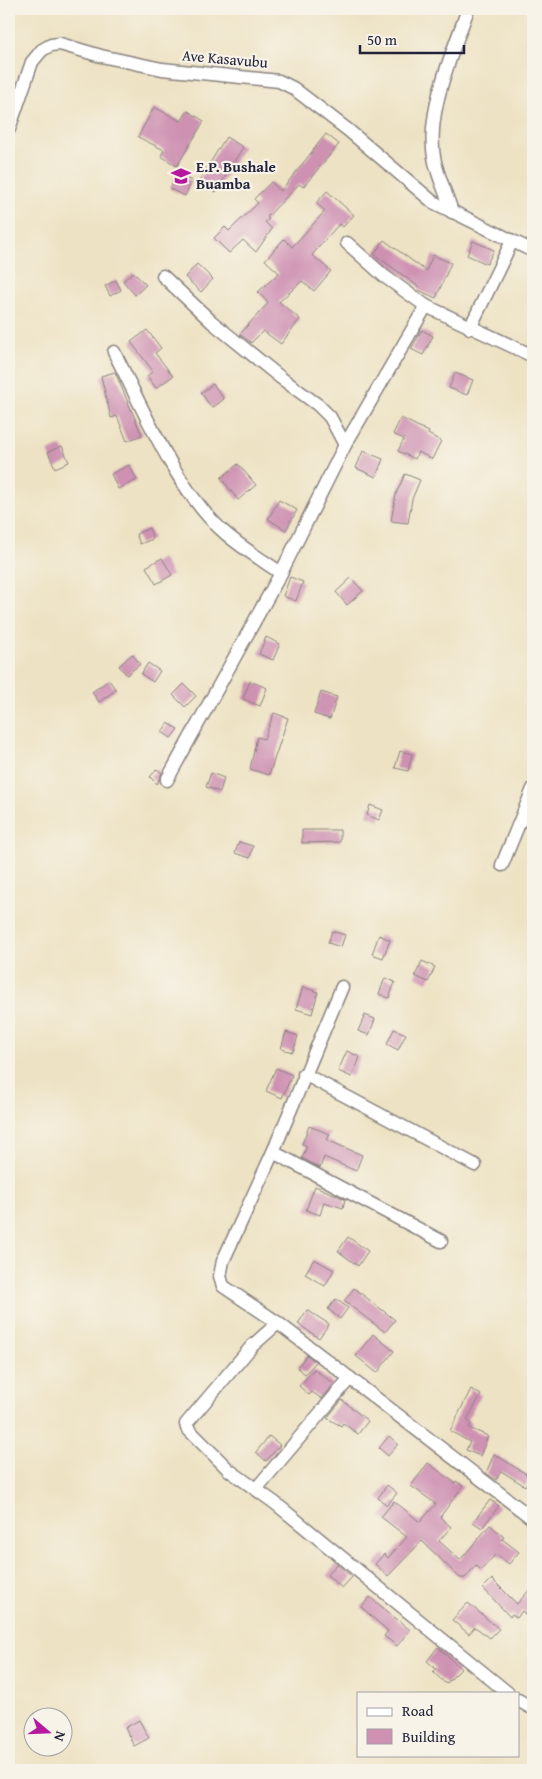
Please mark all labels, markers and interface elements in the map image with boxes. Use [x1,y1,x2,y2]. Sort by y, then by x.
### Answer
scale bar [360,22,463,54]
text: 50 m [367,29,398,50]
street label: Ave Kasavubu [181,44,270,73]
place label: E.P. Bushale Buamba [196,156,276,194]
school or university icon: E.P. Bushale Buamba [170,165,192,187]
legend [357,1692,520,1756]
text: Road [402,1700,433,1721]
north arrow [22,1706,72,1756]
text: Building [402,1726,456,1747]
text: N [49,1729,71,1745]

